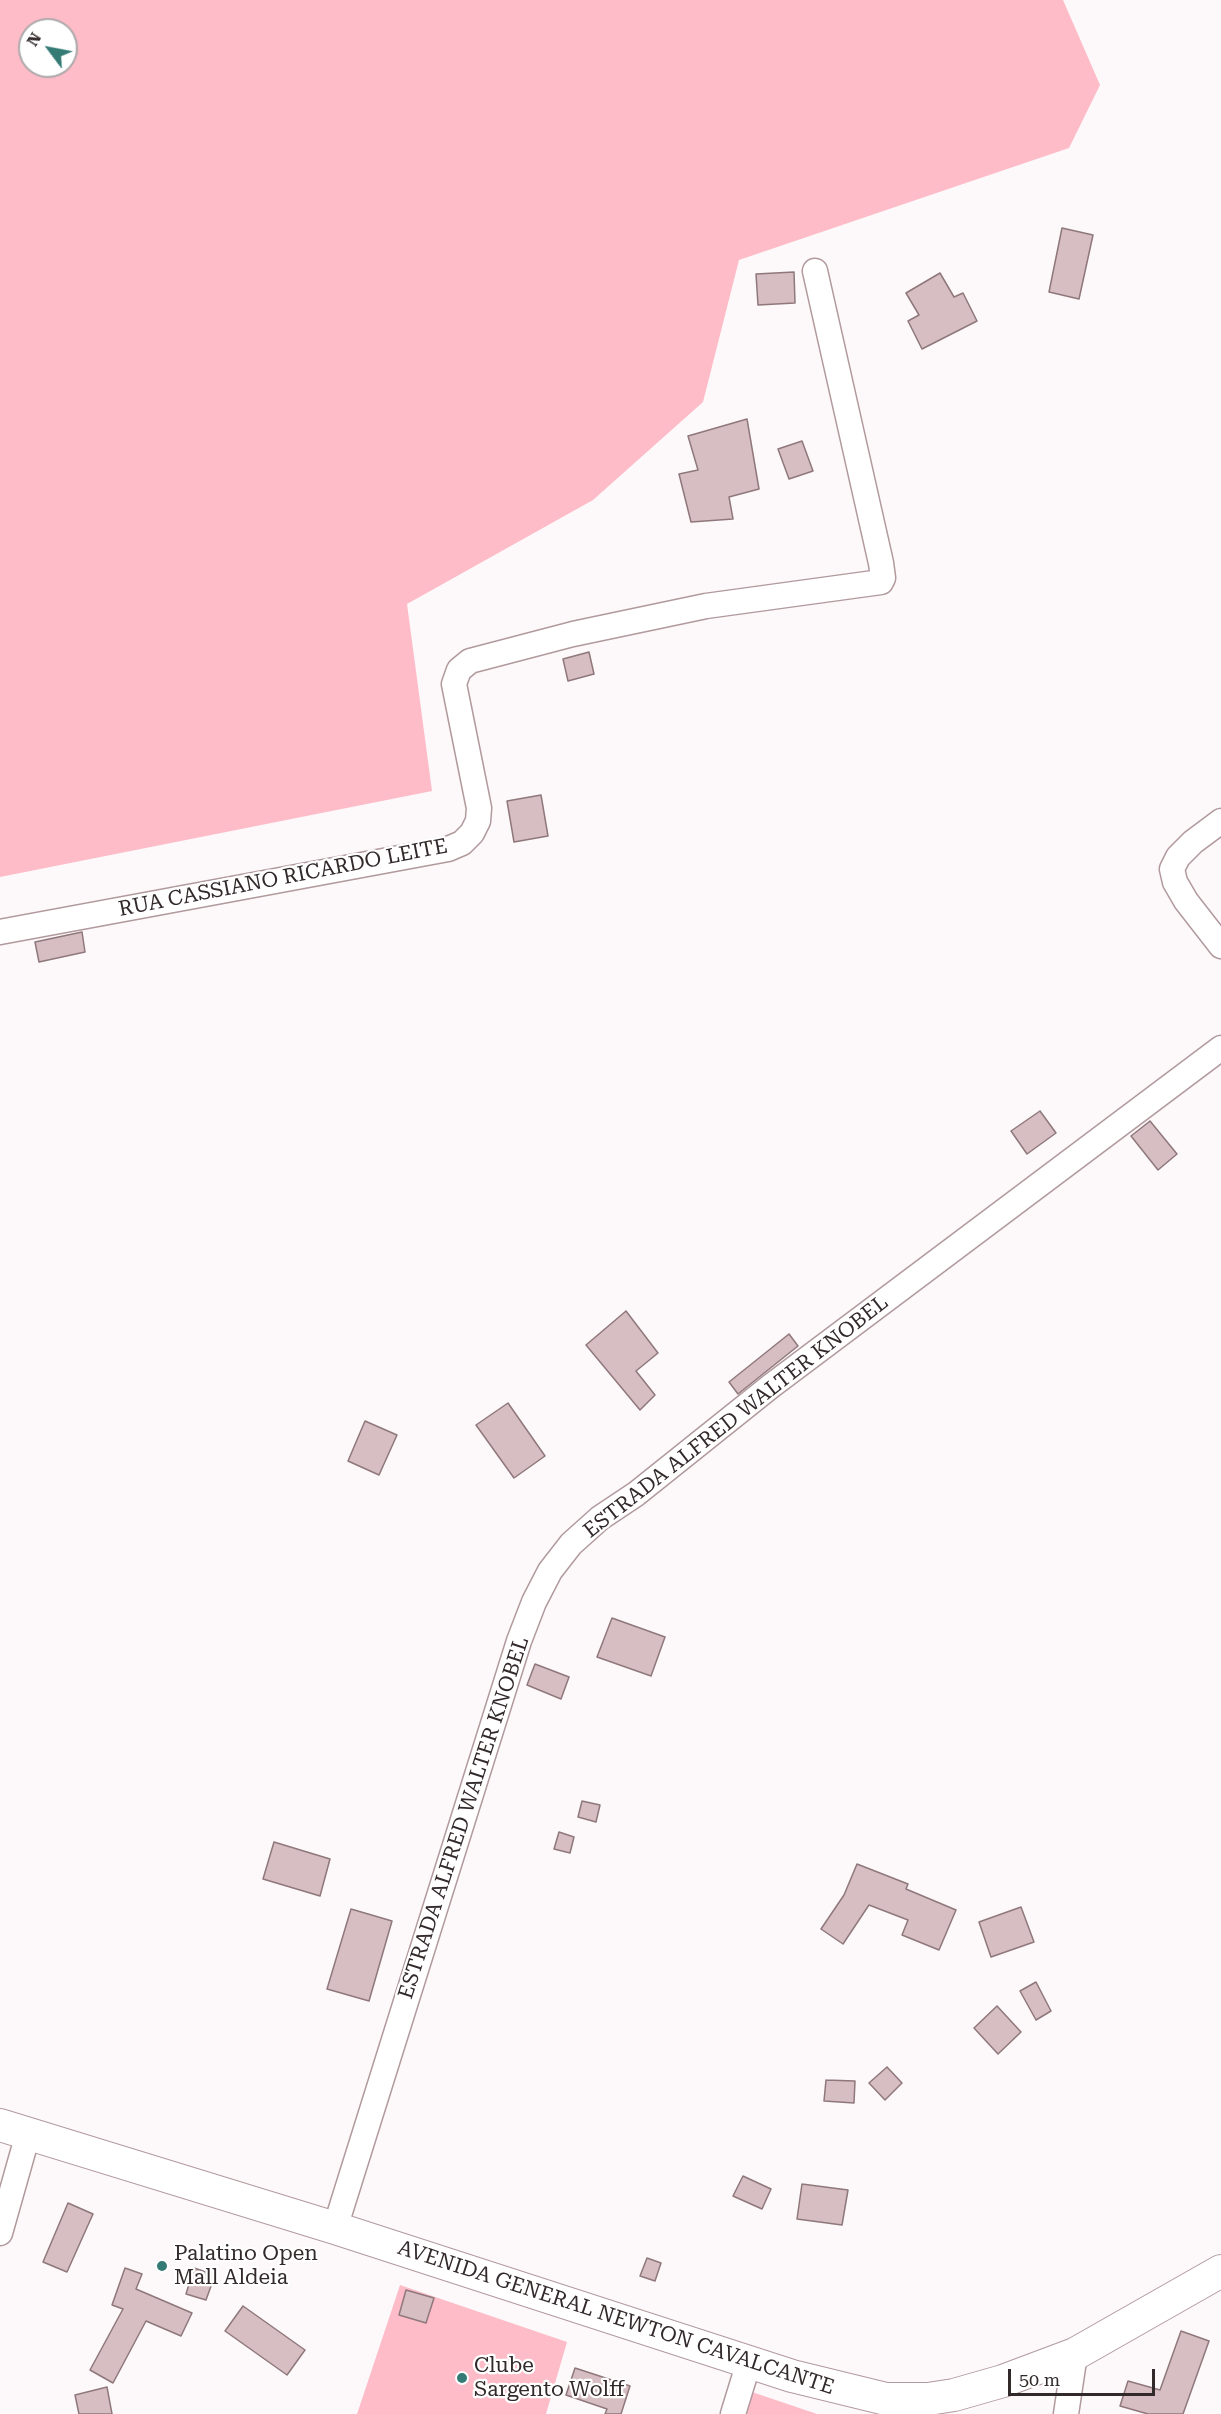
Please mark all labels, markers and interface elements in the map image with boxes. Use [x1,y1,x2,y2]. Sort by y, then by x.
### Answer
north arrow [18,18,78,78]
text: N [23,29,45,50]
street label: RUA CASSIANO RICARDO LEITE [116,834,450,922]
street label: ESTRADA ALFRED WALTER KNOBEL [579,1290,893,1544]
street label: ESTRADA ALFRED WALTER KNOBEL [393,1634,535,2002]
street label: AVENIDA GENERAL NEWTON CAVALCANTE [395,2235,837,2401]
place label: Palatino Open Mall Aldeia [174,2241,318,2291]
marker: Palatino Open Mall Aldeia [155,2259,169,2273]
place label: Clube Sargento Wolff [474,2353,624,2403]
scale bar [1011,2357,1158,2395]
text: 50 m [1019,2369,1060,2390]
marker: Clube Sargento Wolff [455,2371,469,2385]

